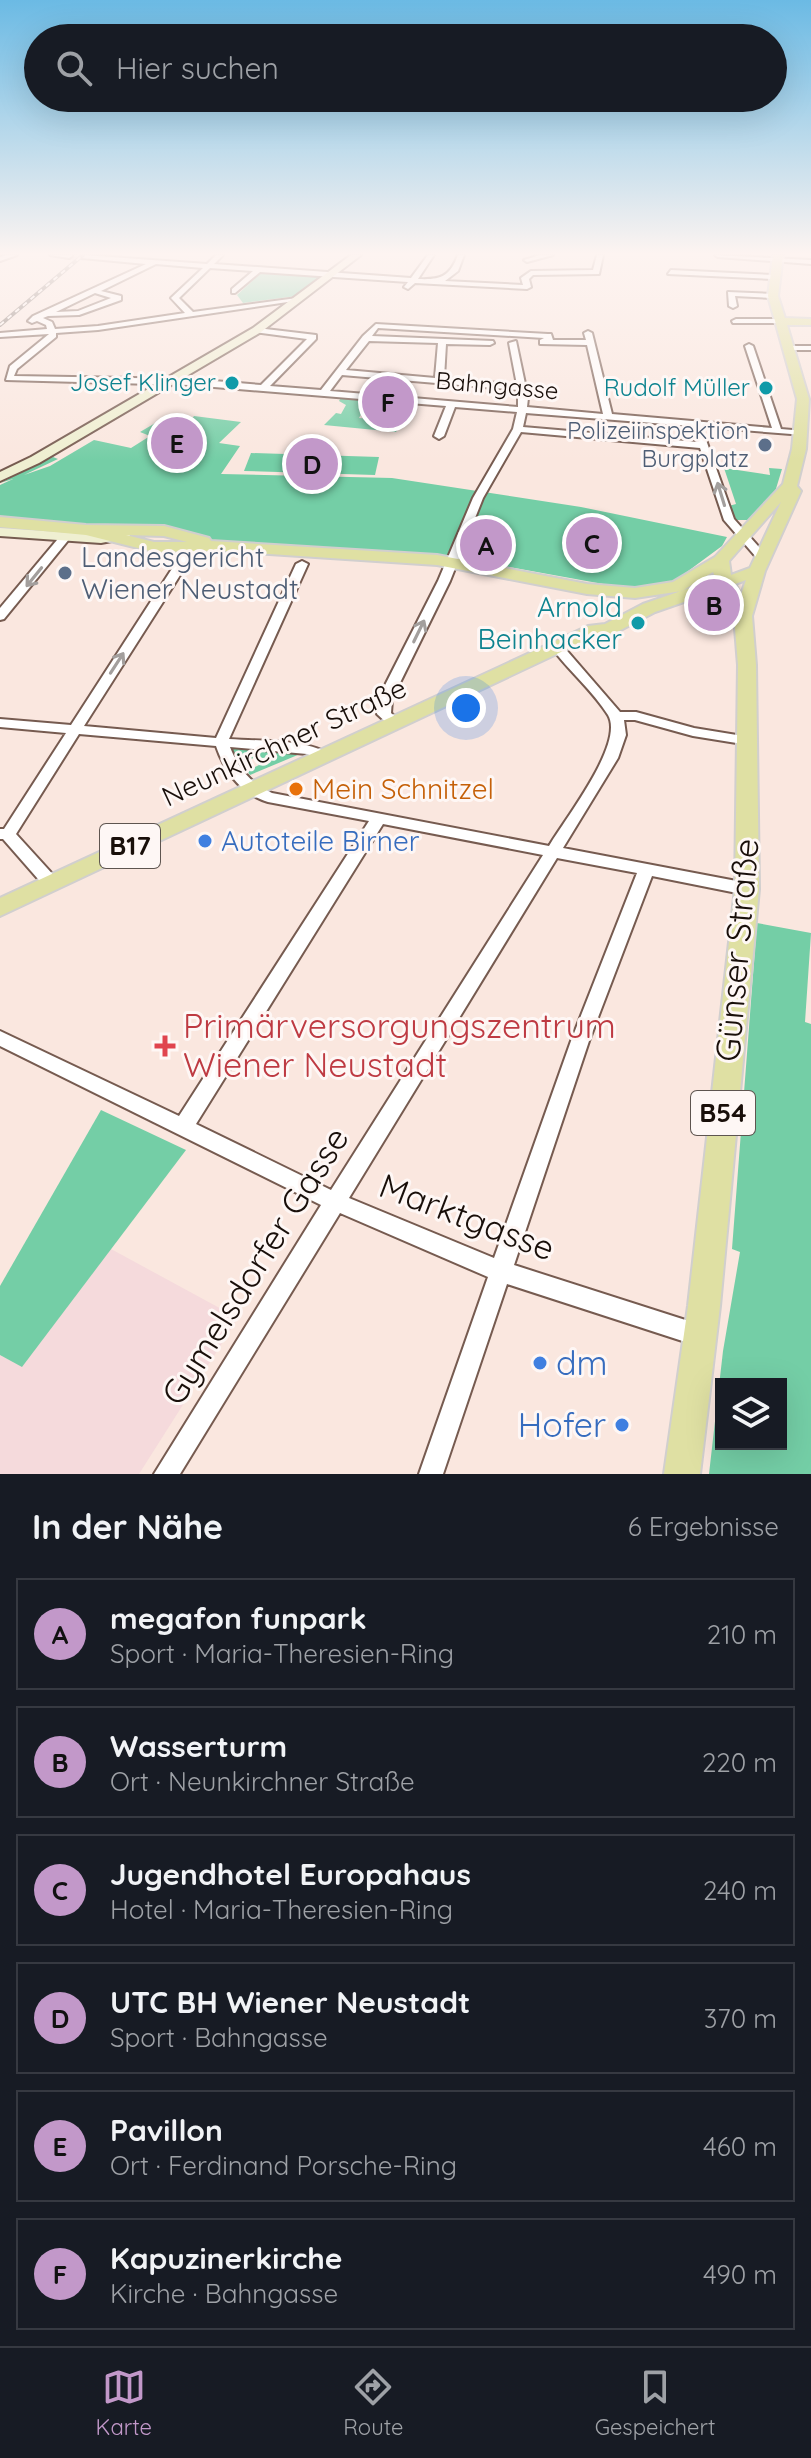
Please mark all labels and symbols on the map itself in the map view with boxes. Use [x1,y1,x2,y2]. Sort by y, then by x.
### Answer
street label: Bahngasse [434,365,560,405]
place label: Josef Klinger [70,367,216,397]
pin: F [362,372,414,432]
place label: Rudolf Müller [604,372,750,402]
marker: Josef Klinger [223,374,241,392]
marker: Rudolf Müller [757,379,775,397]
pin: E [151,413,203,473]
place label: Polizeiinspektion Burgplatz [567,415,749,473]
pin: D [286,434,338,494]
marker: Polizeiinspektion Burgplatz [756,436,774,454]
one-way arrow [713,481,728,507]
pin: C [566,513,618,573]
pin: A [460,515,512,575]
place label: Landesgericht Wiener Neustadt [81,539,298,606]
marker: Landesgericht Wiener Neustadt [56,564,74,582]
one-way arrow [25,566,42,587]
pin: B [688,575,740,635]
place label: Arnold Beinhacker [477,589,622,656]
marker: Arnold Beinhacker [629,614,647,632]
one-way arrow [411,620,427,644]
one-way arrow [109,652,125,675]
street label: Neunkirchner Straße [156,670,412,814]
your location [446,688,486,728]
place label: Mein Schnitzel [312,771,494,806]
marker: Mein Schnitzel [287,780,305,798]
place label: Autoteile Birner [221,823,420,858]
road number: B17 [100,824,160,868]
marker: Autoteile Birner [196,832,214,850]
street label: Günser Straße [705,837,768,1063]
place label: Primärversorgungszentrum Wiener Neustadt [183,1004,616,1086]
marker: Primärversorgungszentrum Wiener Neustadt [154,1035,176,1057]
road number: B54 [691,1091,755,1135]
street label: Gymelsdorfer Gasse [152,1119,357,1413]
street label: Marktgasse [374,1163,561,1270]
place label: dm [556,1341,608,1384]
marker: dm [531,1354,549,1372]
place label: Hofer [518,1403,606,1446]
marker: Hofer [613,1416,631,1434]

